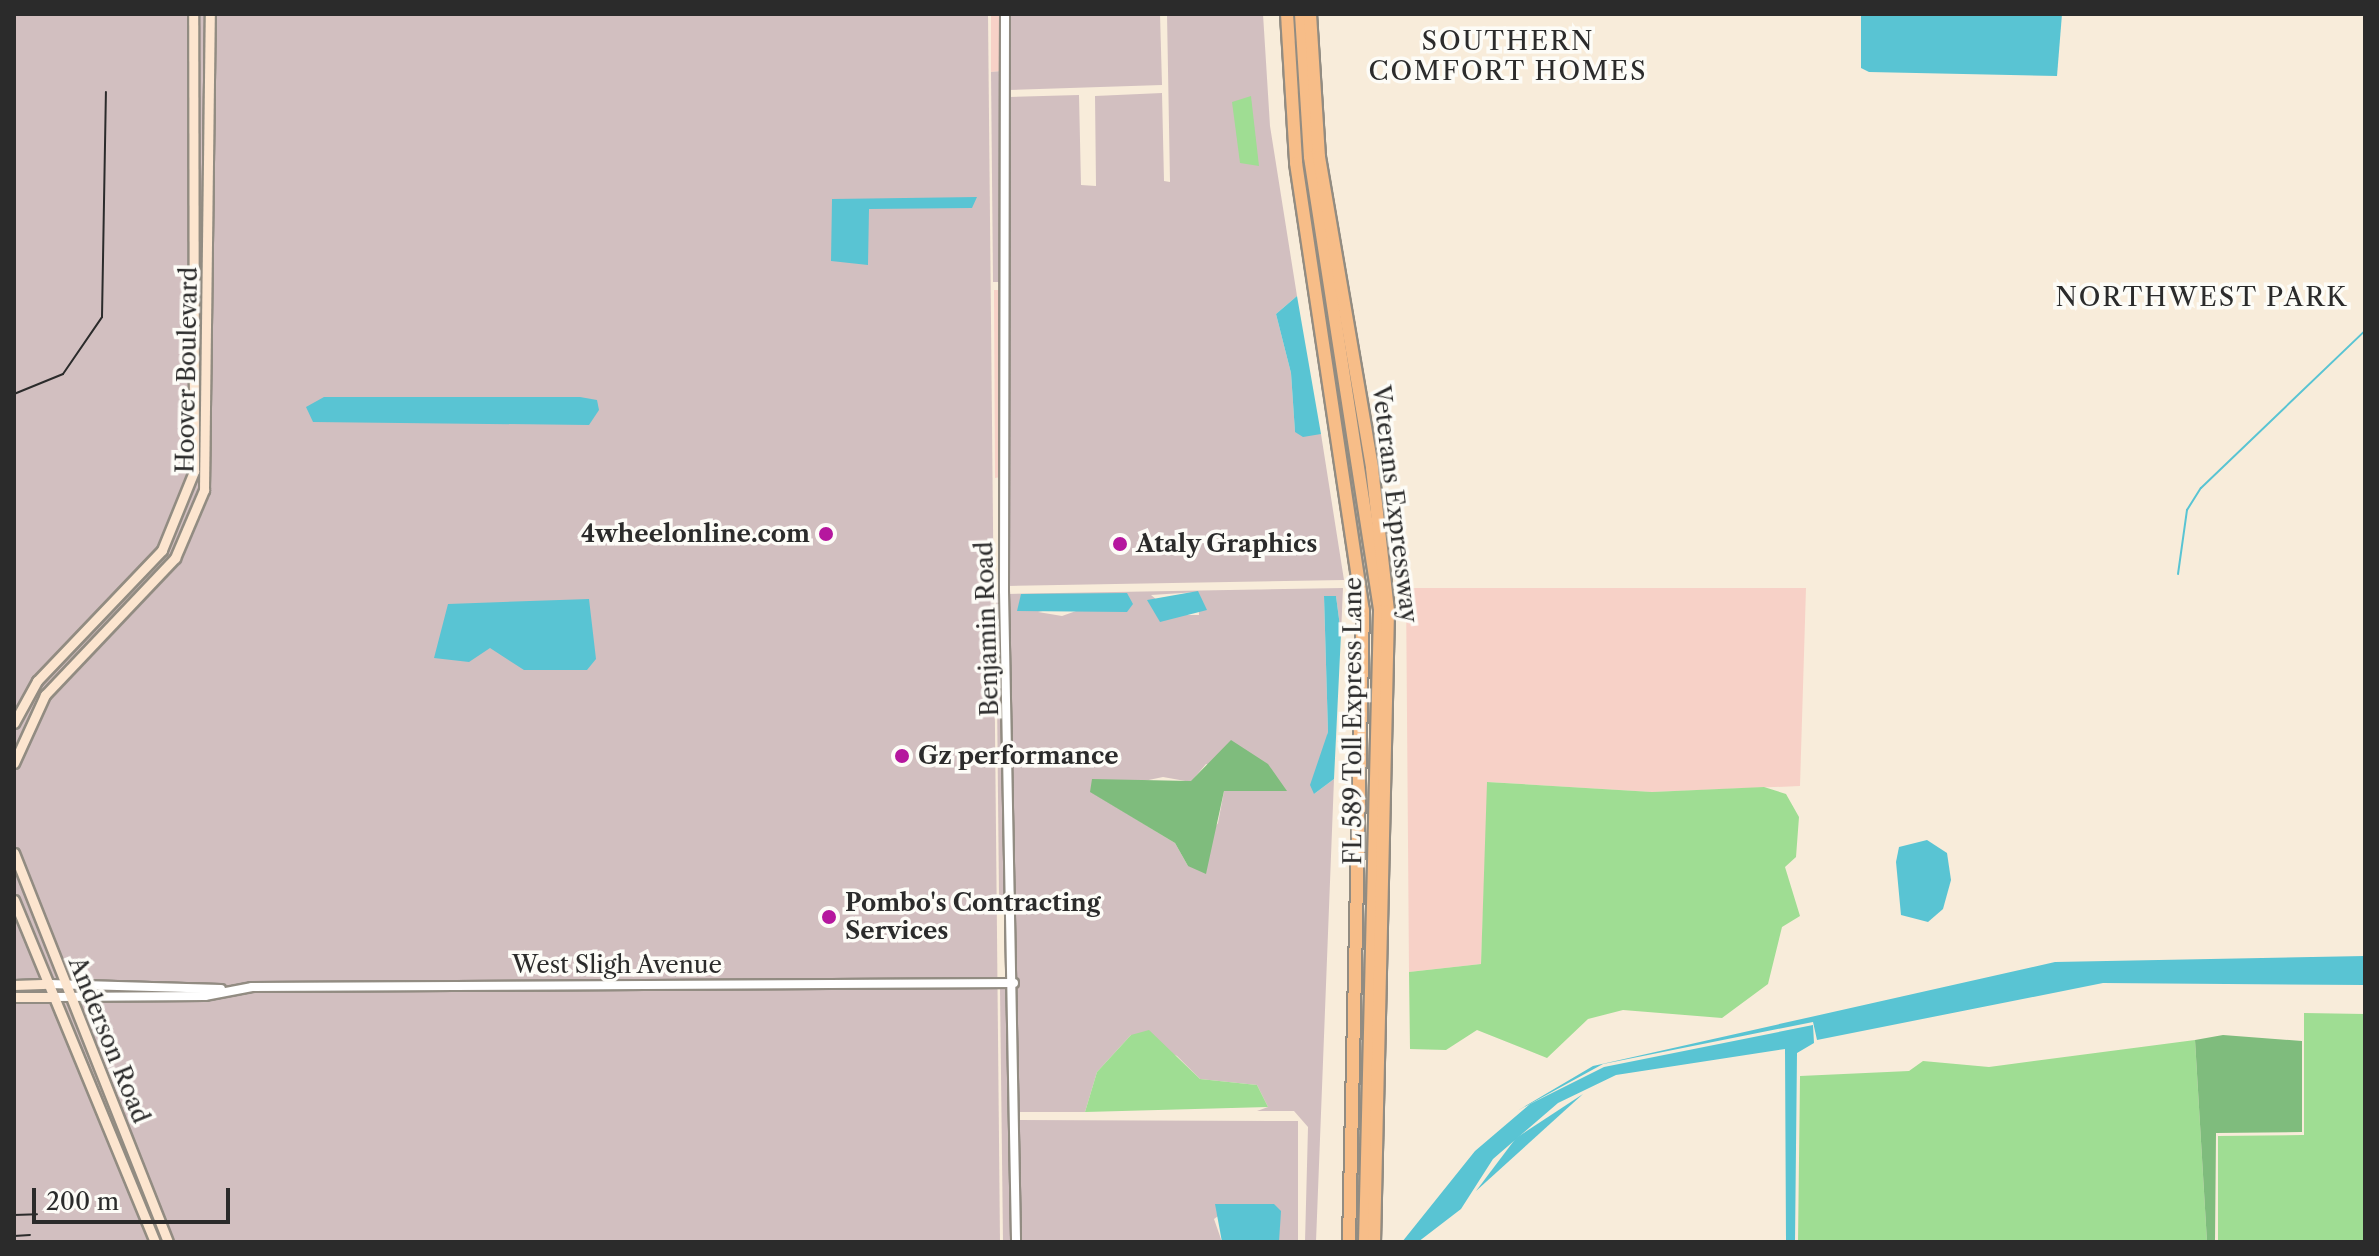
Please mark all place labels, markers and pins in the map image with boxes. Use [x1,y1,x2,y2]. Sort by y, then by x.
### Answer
place label: 4wheelonline.com [581,520,810,548]
marker: 4wheelonline.com [817,525,835,543]
place label: Ataly Graphics [1136,530,1318,558]
marker: Ataly Graphics [1111,535,1129,553]
place label: Gz performance [918,742,1119,770]
marker: Gz performance [893,747,911,765]
place label: Pombo's Contracting Services [845,889,1101,945]
marker: Pombo's Contracting Services [820,908,838,926]

